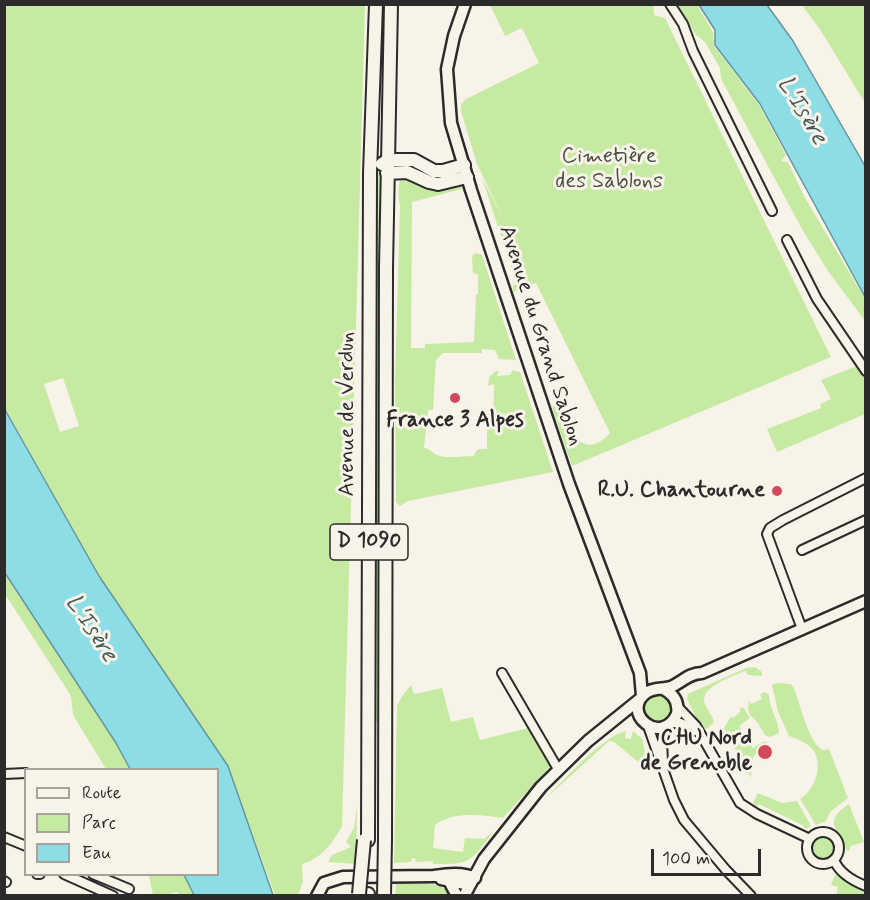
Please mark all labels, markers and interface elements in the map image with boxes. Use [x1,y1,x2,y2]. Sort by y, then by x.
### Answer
water label: L'Isère [769,72,833,150]
park label: Cimetière des Sablons [555,144,663,196]
street label: Avenue du Grand Sablon [492,223,588,449]
street label: Avenue de Verdun [335,332,361,496]
marker: France 3 Alpes [448,391,462,405]
place label: France 3 Alpes [386,408,524,434]
place label: R.U. Chantourne [598,478,765,504]
marker: R.U. Chantourne [770,484,784,498]
road number: D 1090 [330,524,408,560]
water label: L'Isère [58,590,122,668]
place label: CHU Nord de Grenoble [640,726,752,778]
marker: CHU Nord de Grenoble [756,743,774,761]
legend [24,768,219,876]
text: Route [82,781,121,805]
text: Parc [82,811,116,835]
scale bar [654,837,764,875]
text: Eau [82,841,111,865]
text: 100 m [662,847,710,871]

